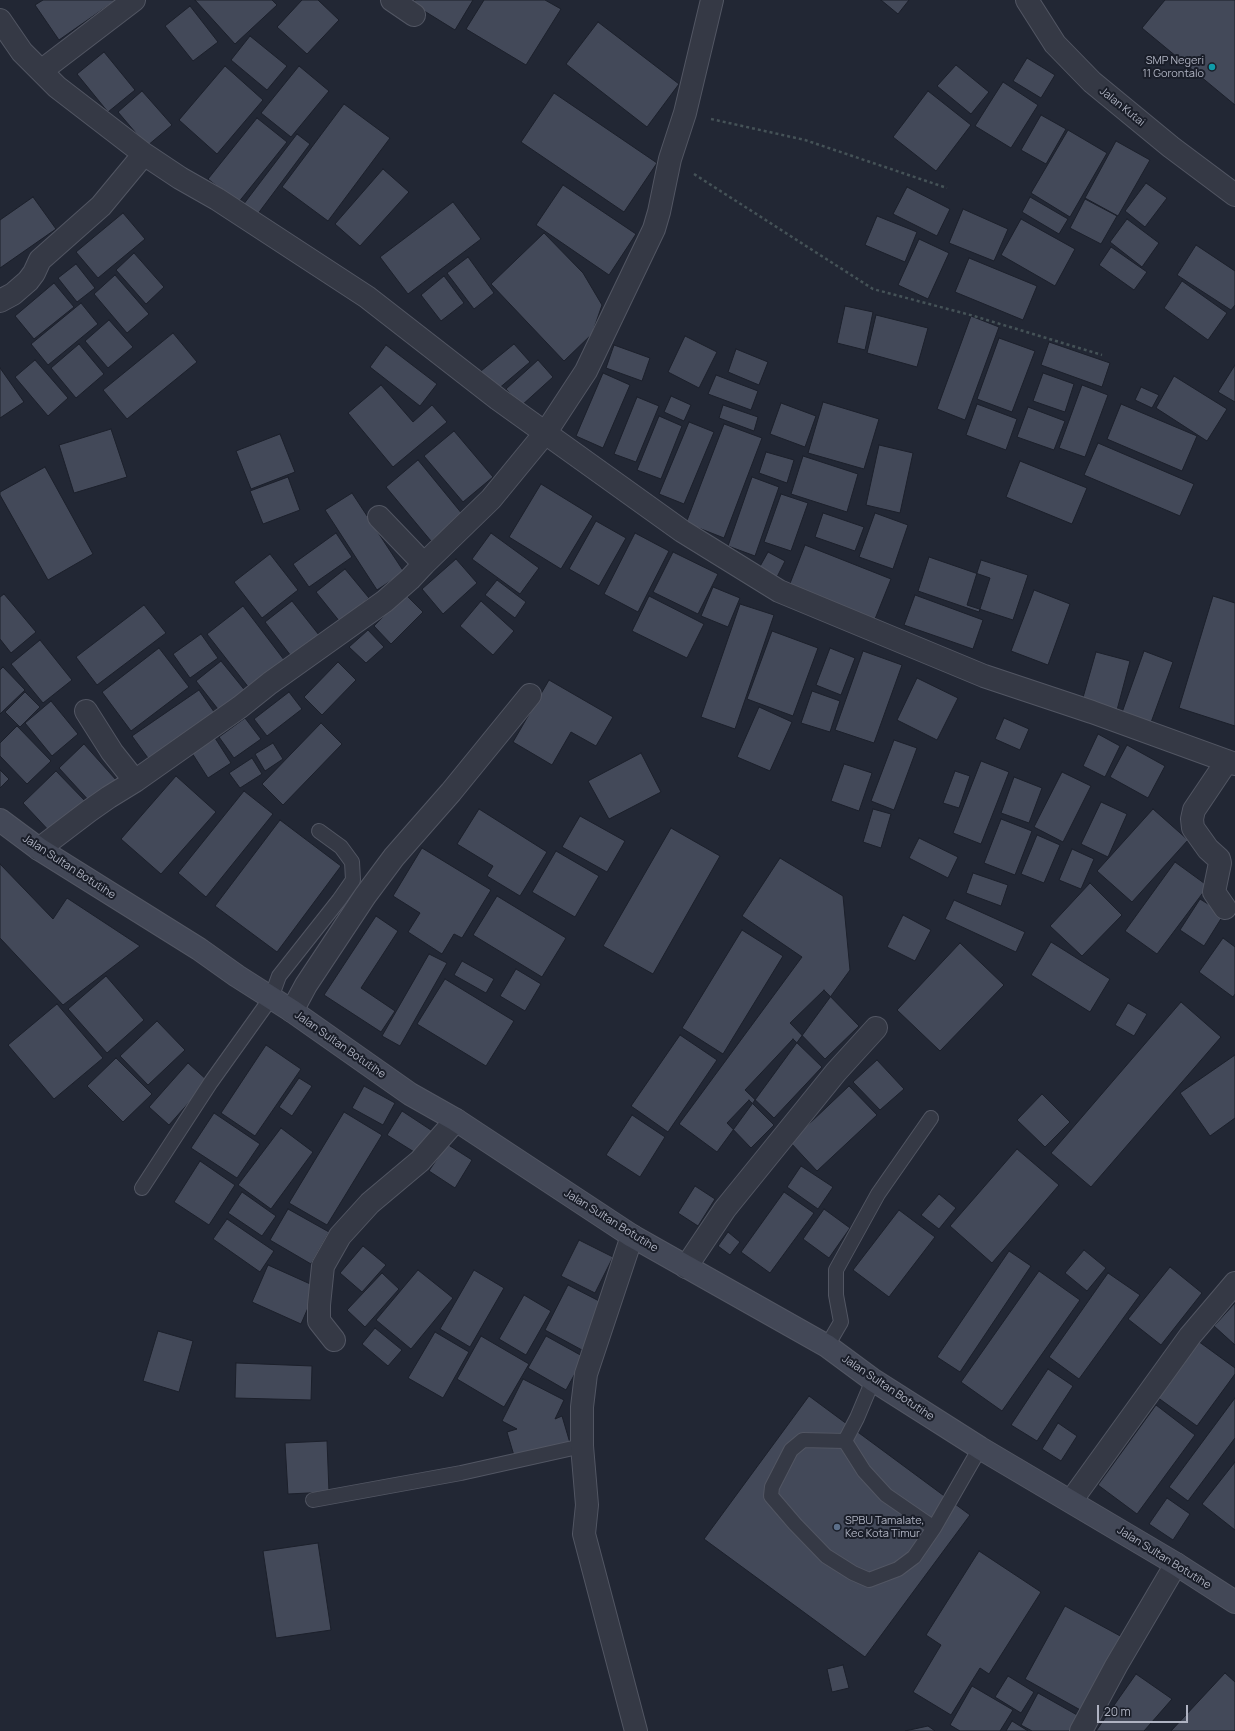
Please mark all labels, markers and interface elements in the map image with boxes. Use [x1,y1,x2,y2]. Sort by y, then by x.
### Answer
place label: SMP Negeri 11 Gorontalo [1142,54,1204,80]
marker: SMP Negeri 11 Gorontalo [1207,62,1217,72]
street label: Jalan Kutai [1097,85,1147,129]
street label: Jalan Sultan Botutihe [20,832,118,902]
street label: Jalan Sultan Botutihe [292,1009,388,1081]
street label: Jalan Sultan Botutihe [562,1187,660,1255]
street label: Jalan Sultan Botutihe [840,1352,936,1424]
place label: SPBU Tamalate, Kec Kota Timur [845,1514,924,1540]
marker: SPBU Tamalate, Kec Kota Timur [832,1522,842,1532]
street label: Jalan Sultan Botutihe [1115,1524,1213,1592]
scale bar [1099,1697,1190,1723]
text: 20 m [1104,1703,1131,1720]

